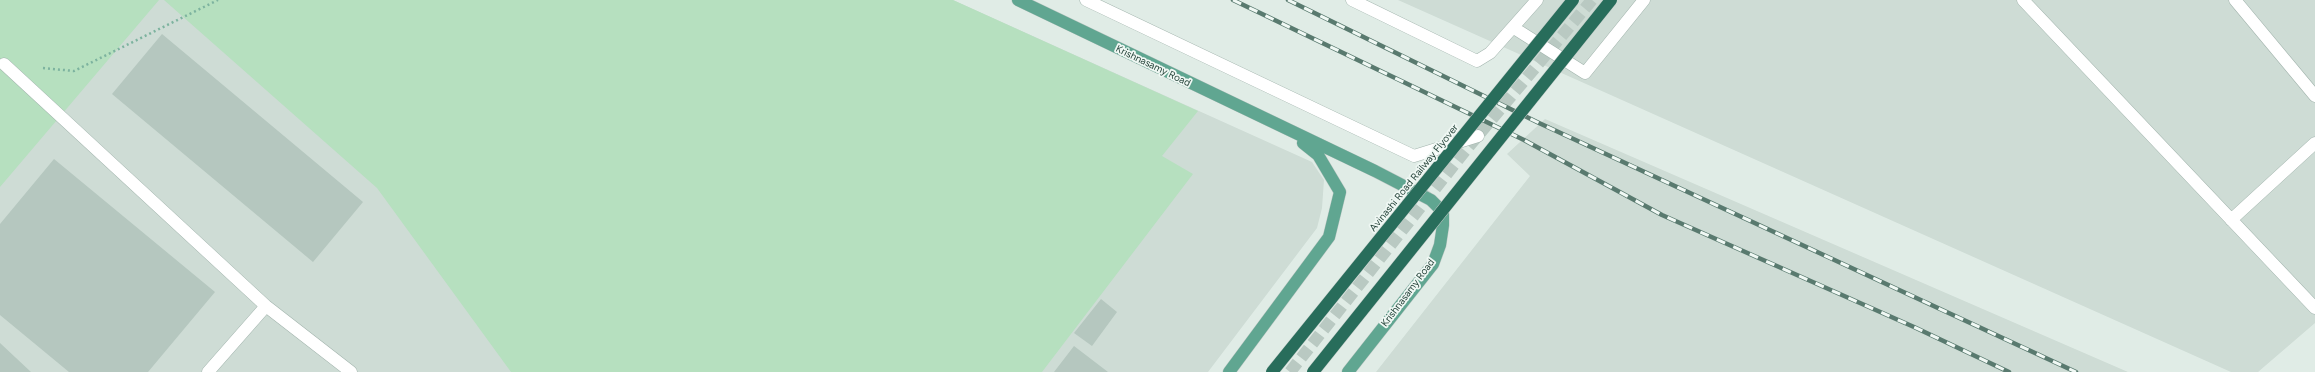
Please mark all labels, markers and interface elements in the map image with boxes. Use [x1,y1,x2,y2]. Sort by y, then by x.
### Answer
street label: Krishnasamy Road [1114,43,1192,89]
street label: Avinashi Road Railway Flyover [1367,122,1461,234]
street label: Krishnasamy Road [1379,257,1437,329]

